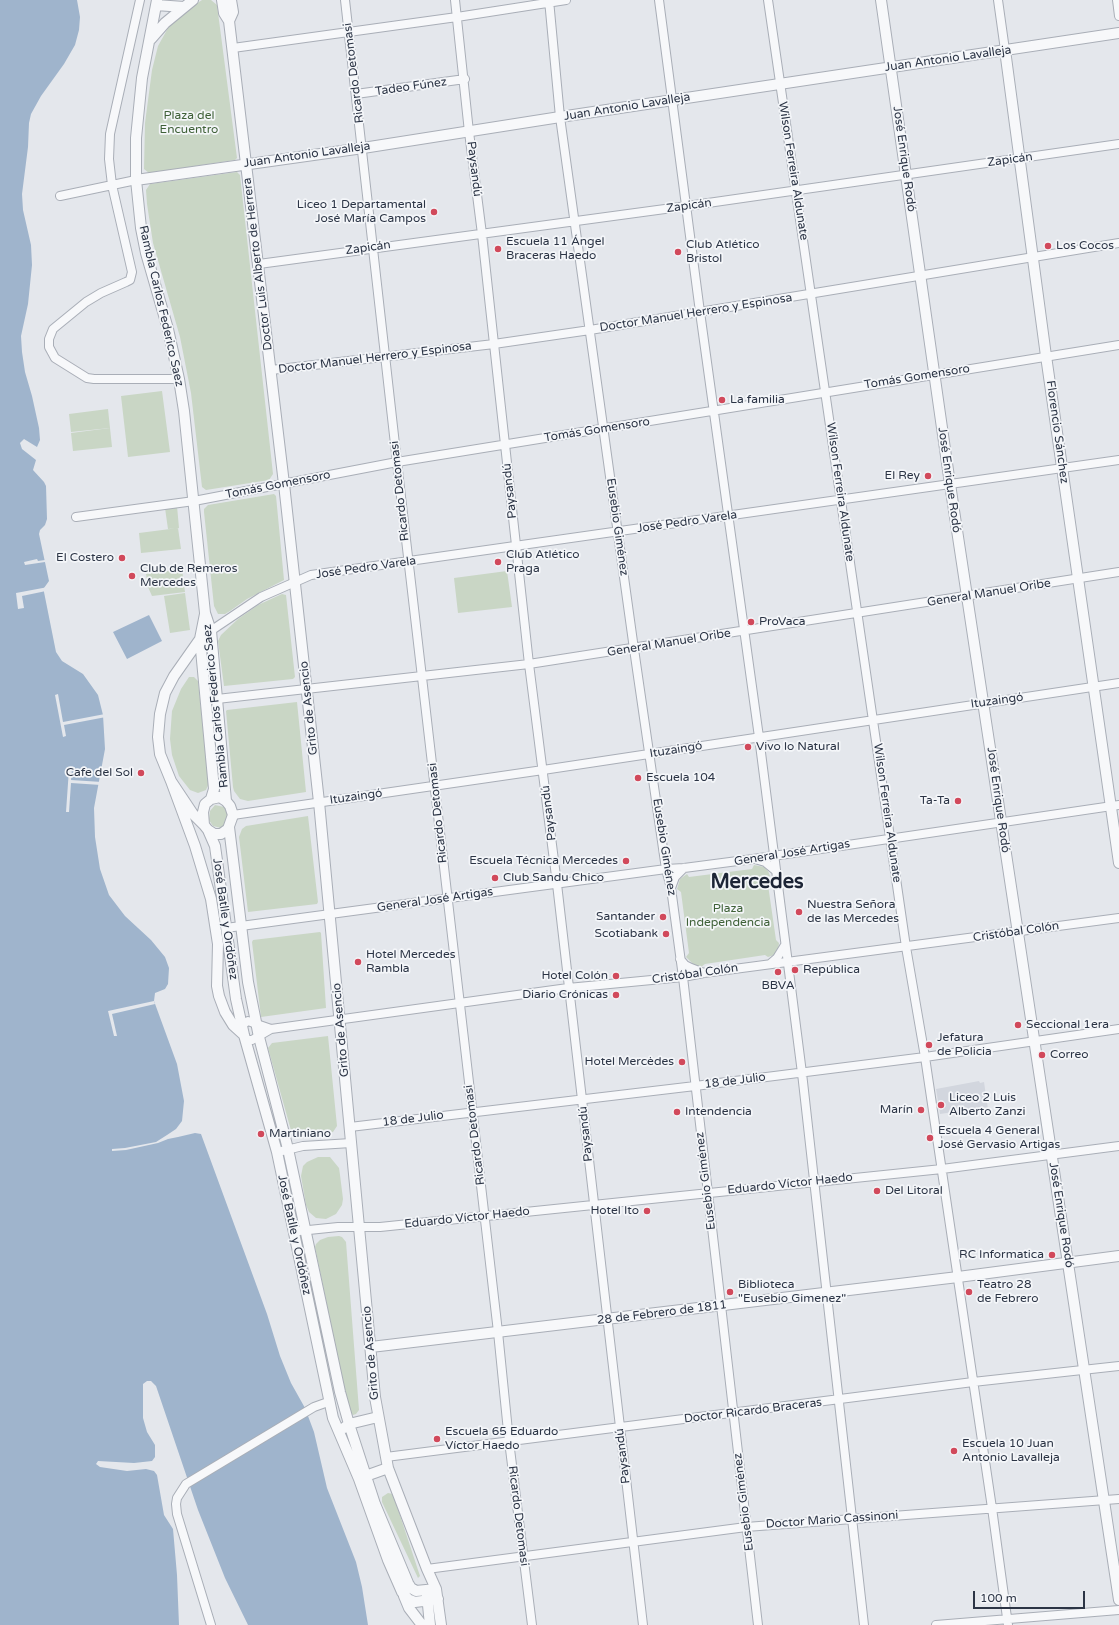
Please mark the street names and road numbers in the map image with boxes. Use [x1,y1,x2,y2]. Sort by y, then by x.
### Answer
street label: Ricardo Detomasi [341,22,367,124]
street label: Juan Antonio Lavalleja [884,43,1012,75]
street label: Tadeo Fúnez [374,75,448,99]
street label: Juan Antonio Lavalleja [563,90,691,124]
street label: Wilson Ferreira Aldunate [775,101,811,241]
street label: José Enrique Rodó [889,105,919,213]
street label: Juan Antonio Lavalleja [243,139,371,171]
street label: Paysandú [463,141,485,197]
street label: Zapicán [987,150,1033,170]
street label: Doctor Luis Alberto de Herrera [240,177,276,351]
street label: Zapicán [666,196,712,216]
street label: Rambla Carlos Federico Saez [135,224,187,388]
street label: Zapicán [345,238,391,258]
street label: Doctor Manuel Herrero y Espinosa [599,291,793,335]
street label: Doctor Manuel Herrero y Espinosa [278,339,472,377]
street label: Tomás Gomensoro [863,362,971,392]
street label: Florencio Sánchez [1043,380,1071,484]
street label: Tomás Gomensoro [543,415,651,445]
street label: Wilson Ferreira Aldunate [823,422,857,562]
street label: José Enrique Rodó [934,426,964,534]
street label: Ricardo Detomasi [388,440,412,542]
street label: Paysandú [500,463,520,519]
street label: Tomás Gomensoro [224,468,332,502]
street label: Eusebio Giménez [603,477,631,577]
street label: José Pedro Varela [636,508,738,536]
street label: José Pedro Varela [315,554,417,582]
street label: General Manuel Oribe [926,576,1052,610]
street label: Rambla Carlos Federico Saez [200,623,232,789]
street label: General Manuel Oribe [606,626,732,660]
street label: Grito de Asencio [297,660,321,756]
street label: Ituzaingó [970,690,1024,712]
street label: Ituzaingó [649,739,703,761]
street label: Wilson Ferreira Aldunate [870,743,904,883]
street label: José Enrique Rodó [983,746,1013,854]
street label: Ricardo Detomasi [426,762,450,864]
street label: Paysandú [538,785,560,841]
street label: Ituzaingó [329,786,383,808]
street label: Eusebio Giménez [649,797,679,897]
street label: General José Artigas [733,837,851,869]
street label: José Batlle y Ordóñez [209,857,241,981]
street label: General José Artigas [376,885,494,915]
street label: Cristóbal Colón [972,919,1060,945]
street label: Cristóbal Colón [651,961,739,987]
street label: Grito de Asencio [330,982,352,1078]
street label: 18 de Julio [703,1070,767,1092]
street label: Ricardo Detomasi [462,1084,488,1186]
street label: Paysandú [576,1106,596,1162]
street label: 18 de Julio [381,1108,445,1130]
street label: Eusebio Giménez [693,1131,719,1231]
street label: José Enrique Rodó [1046,1161,1076,1269]
street label: Eduardo Víctor Haedo [727,1170,853,1198]
street label: José Batlle y Ordóñez [274,1174,314,1296]
street label: Eduardo Víctor Haedo [404,1204,530,1232]
street label: 28 de Febrero de 1811 [596,1298,728,1328]
street label: Grito de Asencio [360,1305,382,1401]
street label: Doctor Ricardo Braceras [683,1395,823,1427]
street label: Paysandú [612,1428,634,1484]
street label: Eusebio Giménez [731,1452,757,1552]
street label: Ricardo Detomasi [505,1465,531,1567]
street label: Doctor Mario Cassinoni [765,1508,899,1532]

